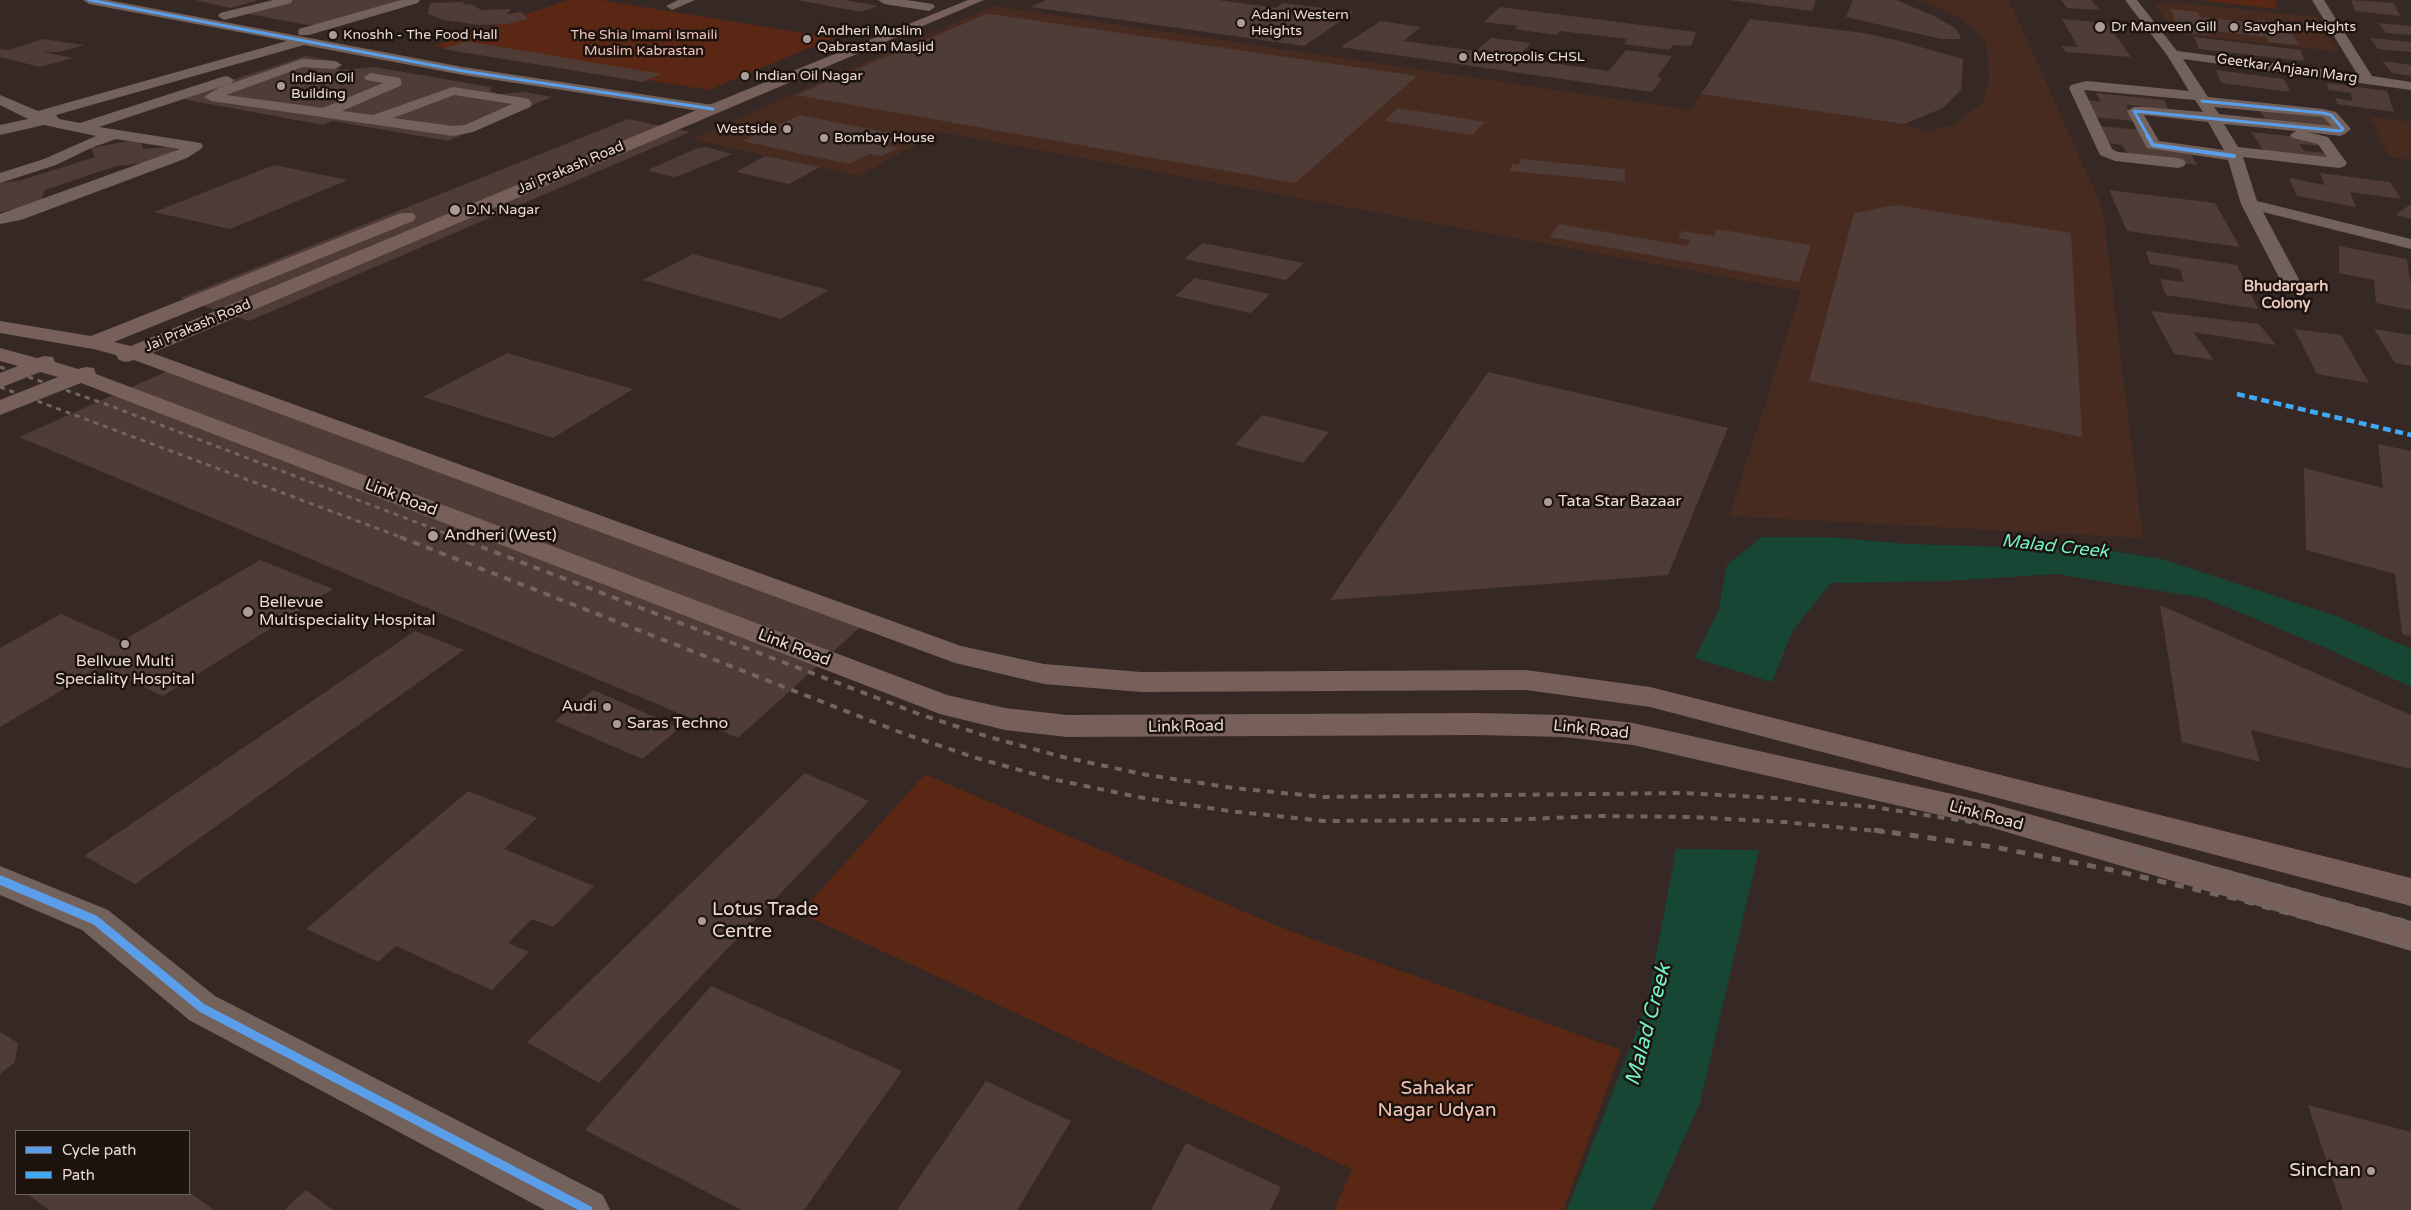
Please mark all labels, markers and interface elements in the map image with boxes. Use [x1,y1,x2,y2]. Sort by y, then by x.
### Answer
place label: Adani Western Heights [1251,7,1349,40]
marker: Adani Western Heights [1235,17,1247,29]
place label: Dr Manveen Gill [2111,19,2217,35]
place label: Savghan Heights [2244,19,2356,35]
marker: Dr Manveen Gill [2093,20,2107,34]
marker: Savghan Heights [2228,21,2240,33]
place label: Andheri Muslim Qabrastan Masjid [817,23,934,56]
place label: Knoshh - The Food Hall [343,27,498,43]
park label: The Shia Imami Ismaili Muslim Kabrastan [571,27,717,59]
marker: Knoshh - The Food Hall [327,29,339,41]
marker: Andheri Muslim Qabrastan Masjid [801,33,813,45]
place label: Metropolis CHSL [1473,49,1585,65]
marker: Metropolis CHSL [1457,51,1469,63]
street label: Geetkar Anjaan Marg [2216,51,2358,87]
place label: Indian Oil Nagar [755,68,863,84]
place label: Indian Oil Building [291,70,354,102]
marker: Indian Oil Nagar [739,70,751,82]
marker: Indian Oil Building [275,80,287,92]
place label: Westside [717,121,777,137]
marker: Westside [781,123,793,135]
place label: Bombay House [834,130,935,146]
marker: Bombay House [818,132,830,144]
street label: Jai Prakash Road [515,138,627,198]
place label: D.N. Nagar [466,202,539,218]
marker: D.N. Nagar [448,203,462,217]
district label: Bhudargarh Colony [2244,278,2328,313]
street label: Jai Prakash Road [142,296,254,356]
street label: Link Road [362,475,440,521]
place label: Tata Star Bazaar [1558,492,1682,512]
marker: Tata Star Bazaar [1542,496,1554,508]
place label: Andheri (West) [444,526,557,546]
marker: Andheri (West) [426,529,440,543]
water label: Malad Creek [2000,531,2110,563]
place label: Bellevue Multispeciality Hospital [259,593,436,631]
marker: Bellevue Multispeciality Hospital [241,605,255,619]
street label: Link Road [755,625,833,671]
marker: Bellvue Multi Speciality Hospital [119,638,131,650]
place label: Bellvue Multi Speciality Hospital [55,652,195,690]
place label: Audi [561,697,597,717]
marker: Audi [601,701,613,713]
place label: Saras Techno [627,714,728,734]
street label: Link Road [1552,716,1630,744]
street label: Link Road [1148,717,1224,737]
marker: Saras Techno [611,718,623,730]
street label: Link Road [1947,797,2025,835]
place label: Lotus Trade Centre [712,899,818,943]
marker: Lotus Trade Centre [696,915,708,927]
water label: Malad Creek [1621,961,1677,1089]
park label: Sahakar Nagar Udyan [1377,1078,1497,1122]
legend [15,1130,190,1195]
text: Cycle path [62,1141,136,1159]
place label: Sinchan [2289,1160,2361,1182]
marker: Sinchan [2365,1165,2377,1177]
text: Path [62,1166,95,1184]

